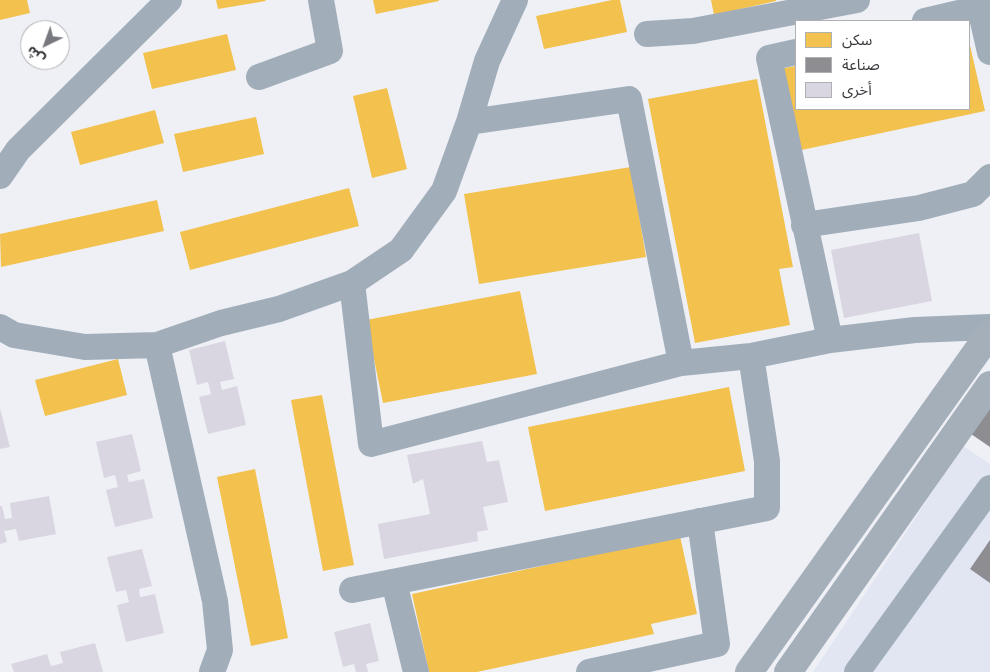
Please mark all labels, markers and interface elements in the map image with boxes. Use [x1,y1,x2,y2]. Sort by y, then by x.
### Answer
north arrow [20,20,70,70]
legend [795,20,970,110]
text: سكن [842,31,872,49]
text: ش [23,43,48,68]
text: صناعة [842,56,880,74]
text: أخرى [842,81,872,99]

